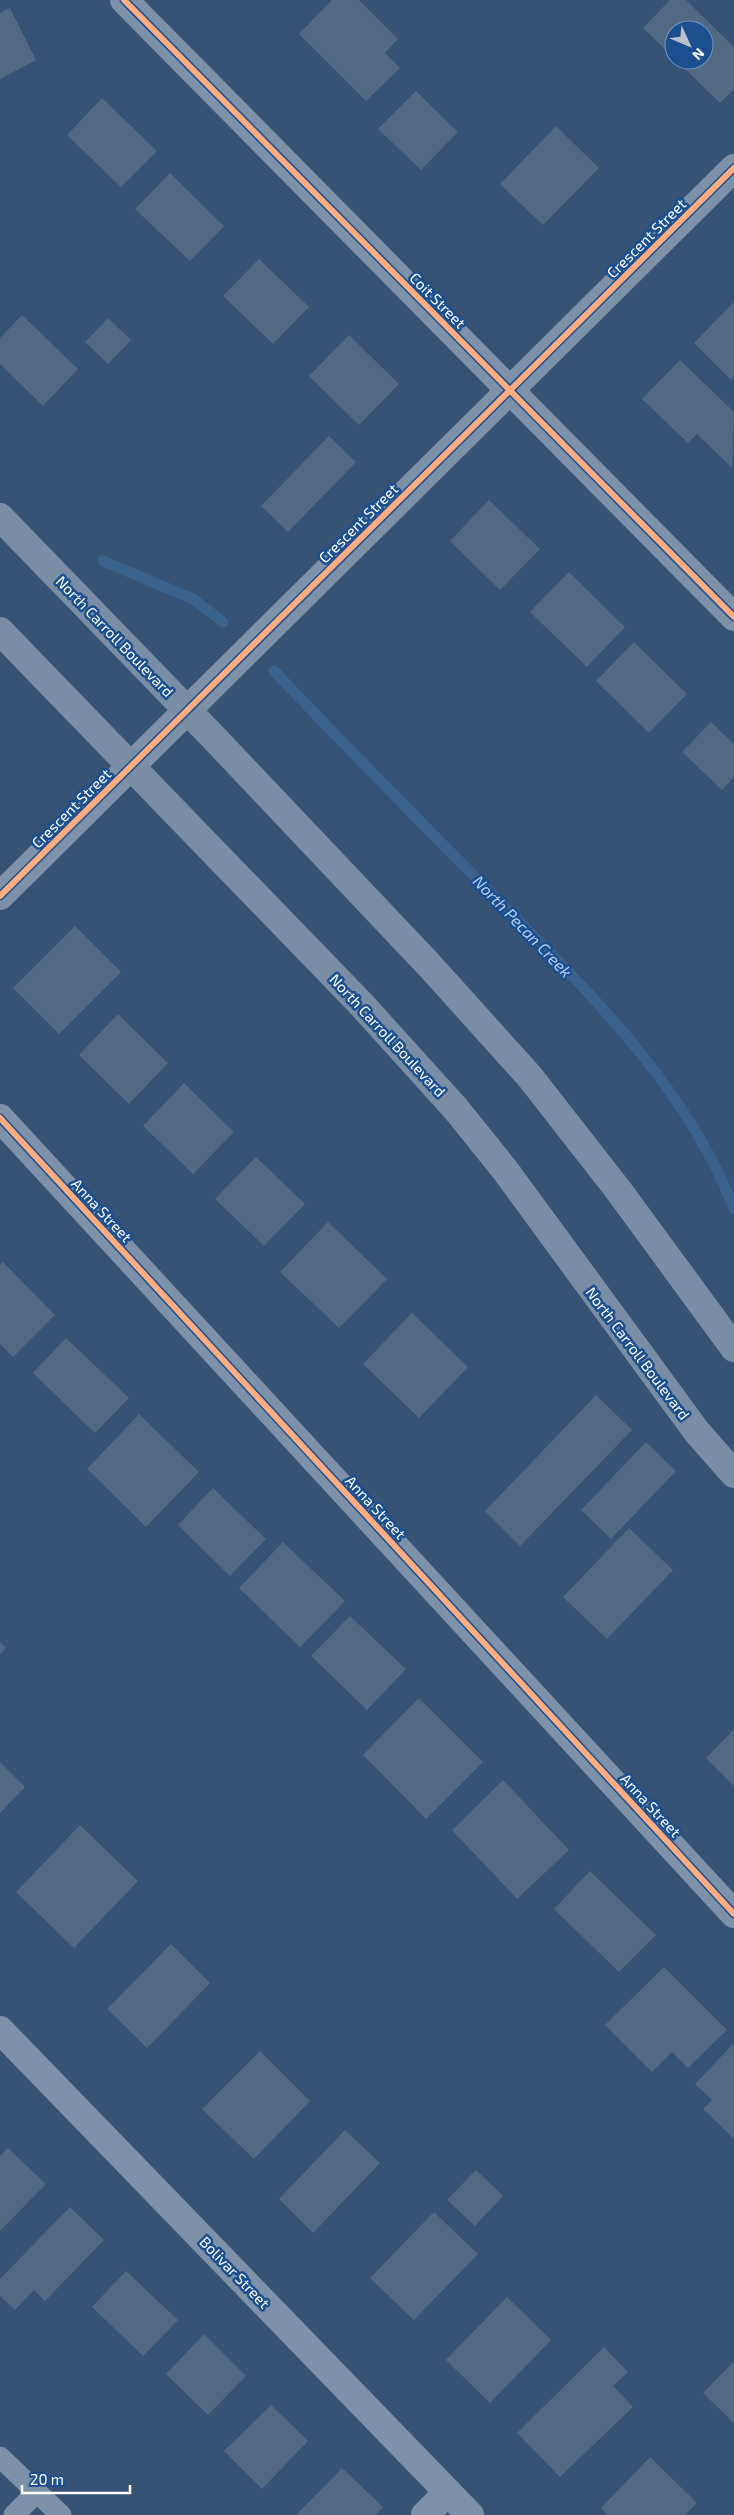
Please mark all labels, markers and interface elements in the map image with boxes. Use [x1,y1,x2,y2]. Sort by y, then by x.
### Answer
north arrow [664,20,714,70]
text: N [689,45,708,64]
street label: Crescent Street [603,194,690,281]
street label: Coit Street [406,268,470,332]
street label: Crescent Street [315,479,402,566]
street label: North Carroll Boulevard [52,572,178,700]
street label: Crescent Street [28,764,115,851]
water label: North Pecan Creek [470,871,576,981]
street label: North Carroll Boulevard [326,970,450,1100]
street label: Anna Street [68,1175,136,1246]
street label: North Carroll Boulevard [582,1283,694,1423]
street label: Anna Street [342,1472,410,1543]
street label: Anna Street [617,1770,685,1841]
street label: Bolivar Street [196,2232,274,2312]
scale bar [22,2462,130,2494]
text: 20 m [30,2470,64,2488]

